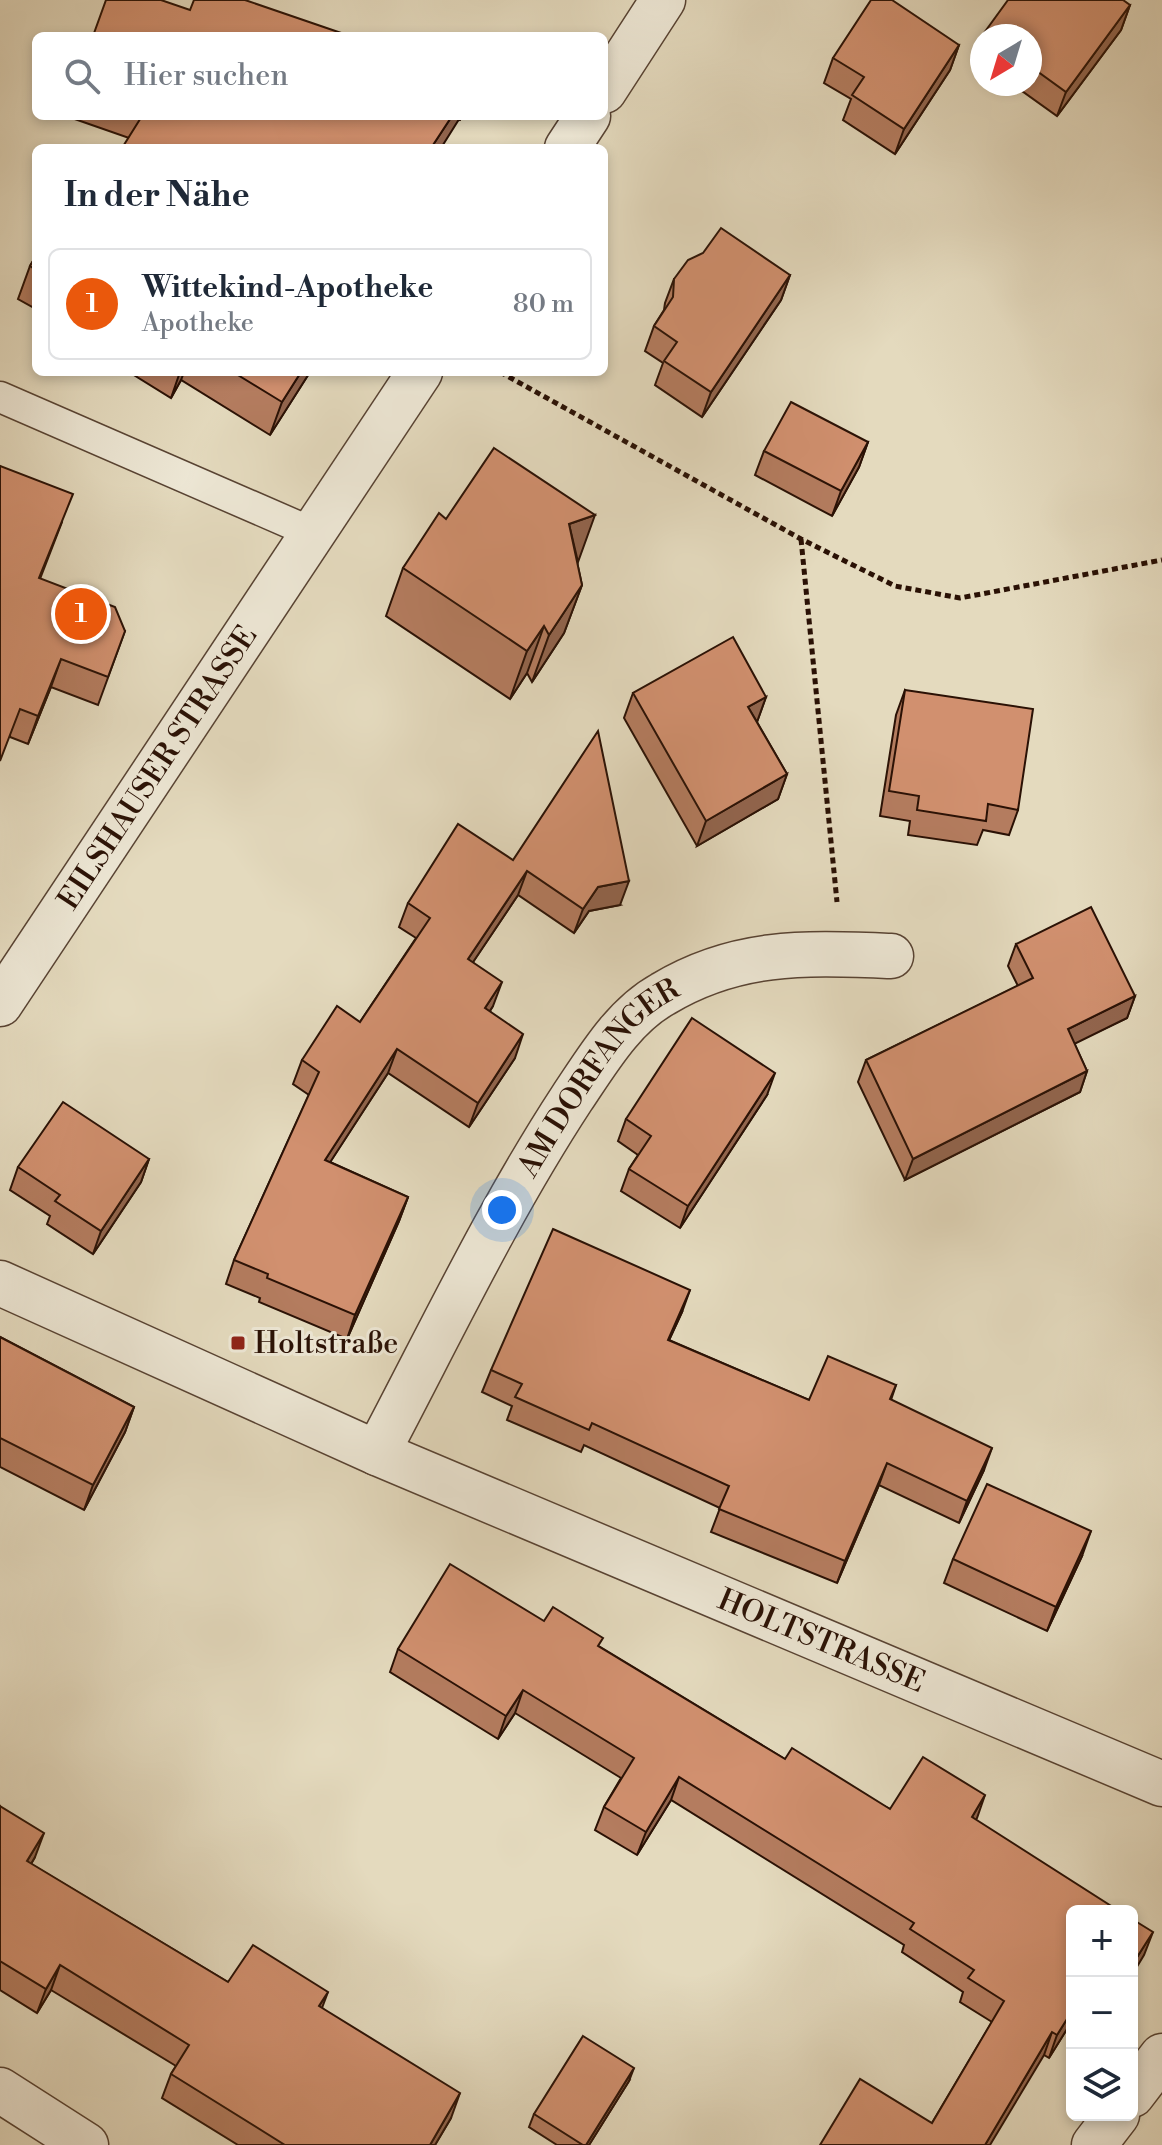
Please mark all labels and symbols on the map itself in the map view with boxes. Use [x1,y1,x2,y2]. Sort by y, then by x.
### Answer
north arrow [970,24,1042,96]
pin: 1 [55,584,107,644]
street label: EILSHAUSER STRASSE [50,619,266,917]
street label: AM DORFANGER [509,970,687,1185]
your location [482,1190,522,1230]
place label: Holtstraße [254,1325,398,1363]
marker: Holtstraße [229,1334,247,1352]
street label: HOLTSTRASSE [712,1581,930,1702]

